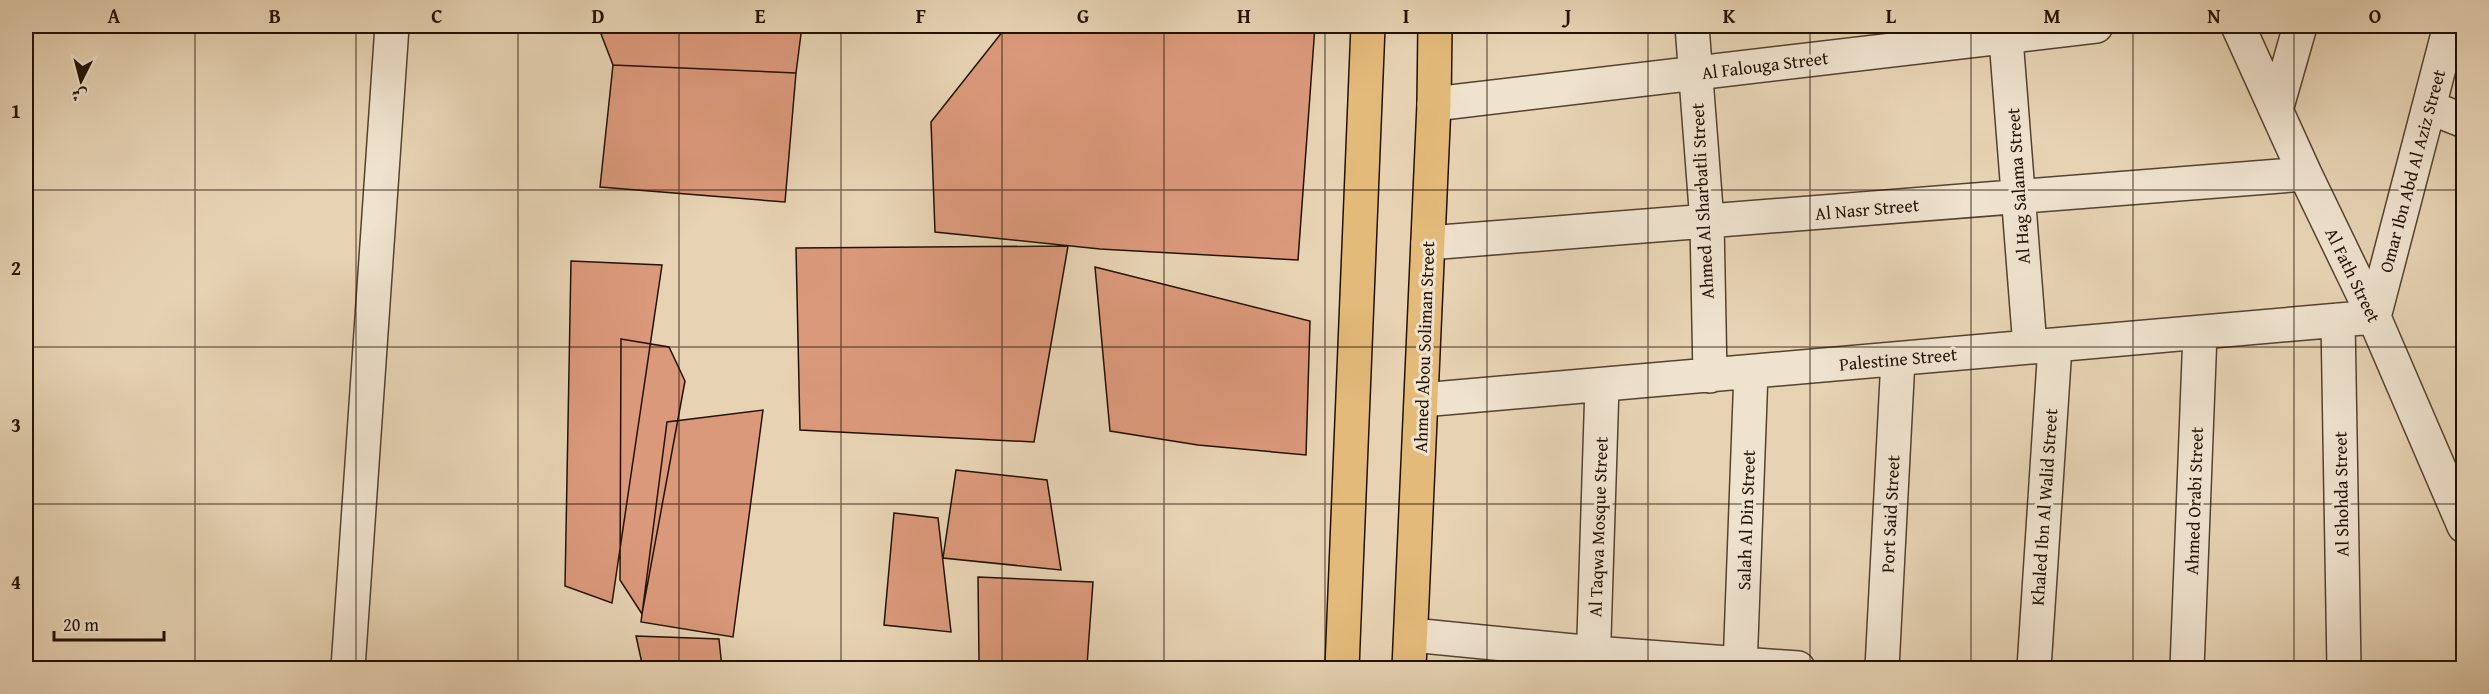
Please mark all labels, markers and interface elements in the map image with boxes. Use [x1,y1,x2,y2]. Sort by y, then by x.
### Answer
text: A [108,1,121,30]
text: B [269,1,281,30]
text: C [431,1,443,30]
text: D [591,1,605,30]
text: E [755,1,766,30]
text: F [916,1,926,30]
text: G [1077,1,1089,30]
text: H [1237,1,1251,30]
text: I [1403,1,1409,30]
text: J [1562,1,1572,30]
text: K [1723,1,1736,30]
text: L [1886,1,1897,30]
text: M [2043,1,2061,30]
text: N [2207,1,2221,30]
text: O [2369,1,2381,30]
street label: Al Falouga Street [1700,44,1831,86]
north arrow [51,51,111,111]
street label: Omar Ibn Abd Al Aziz Street [2372,66,2452,276]
text: ش [70,83,89,109]
text: 1 [11,96,21,125]
street label: Ahmed Al Sharbatli Street [1683,102,1721,300]
street label: Al Hag Salama Street [1999,106,2037,265]
street label: Al Nasr Street [1814,191,1921,227]
street label: Al Fath Street [2318,223,2388,328]
street label: Ahmed Abou Soliman Street [1407,240,1441,453]
text: 2 [11,253,21,282]
street label: Palestine Street [1838,340,1959,378]
street label: Khaled Ibn Al Walid Street [2024,407,2064,606]
text: 3 [11,410,21,439]
street label: Ahmed Orabi Street [2178,426,2210,576]
street label: Al Shohda Street [2326,430,2356,557]
street label: Al Taqwa Mosque Street [1581,436,1615,618]
street label: Salah Al Din Street [1730,449,1762,591]
street label: Port Said Street [1873,454,1907,574]
text: 4 [11,567,21,596]
scale bar [54,604,164,642]
text: 20 m [63,611,99,638]

